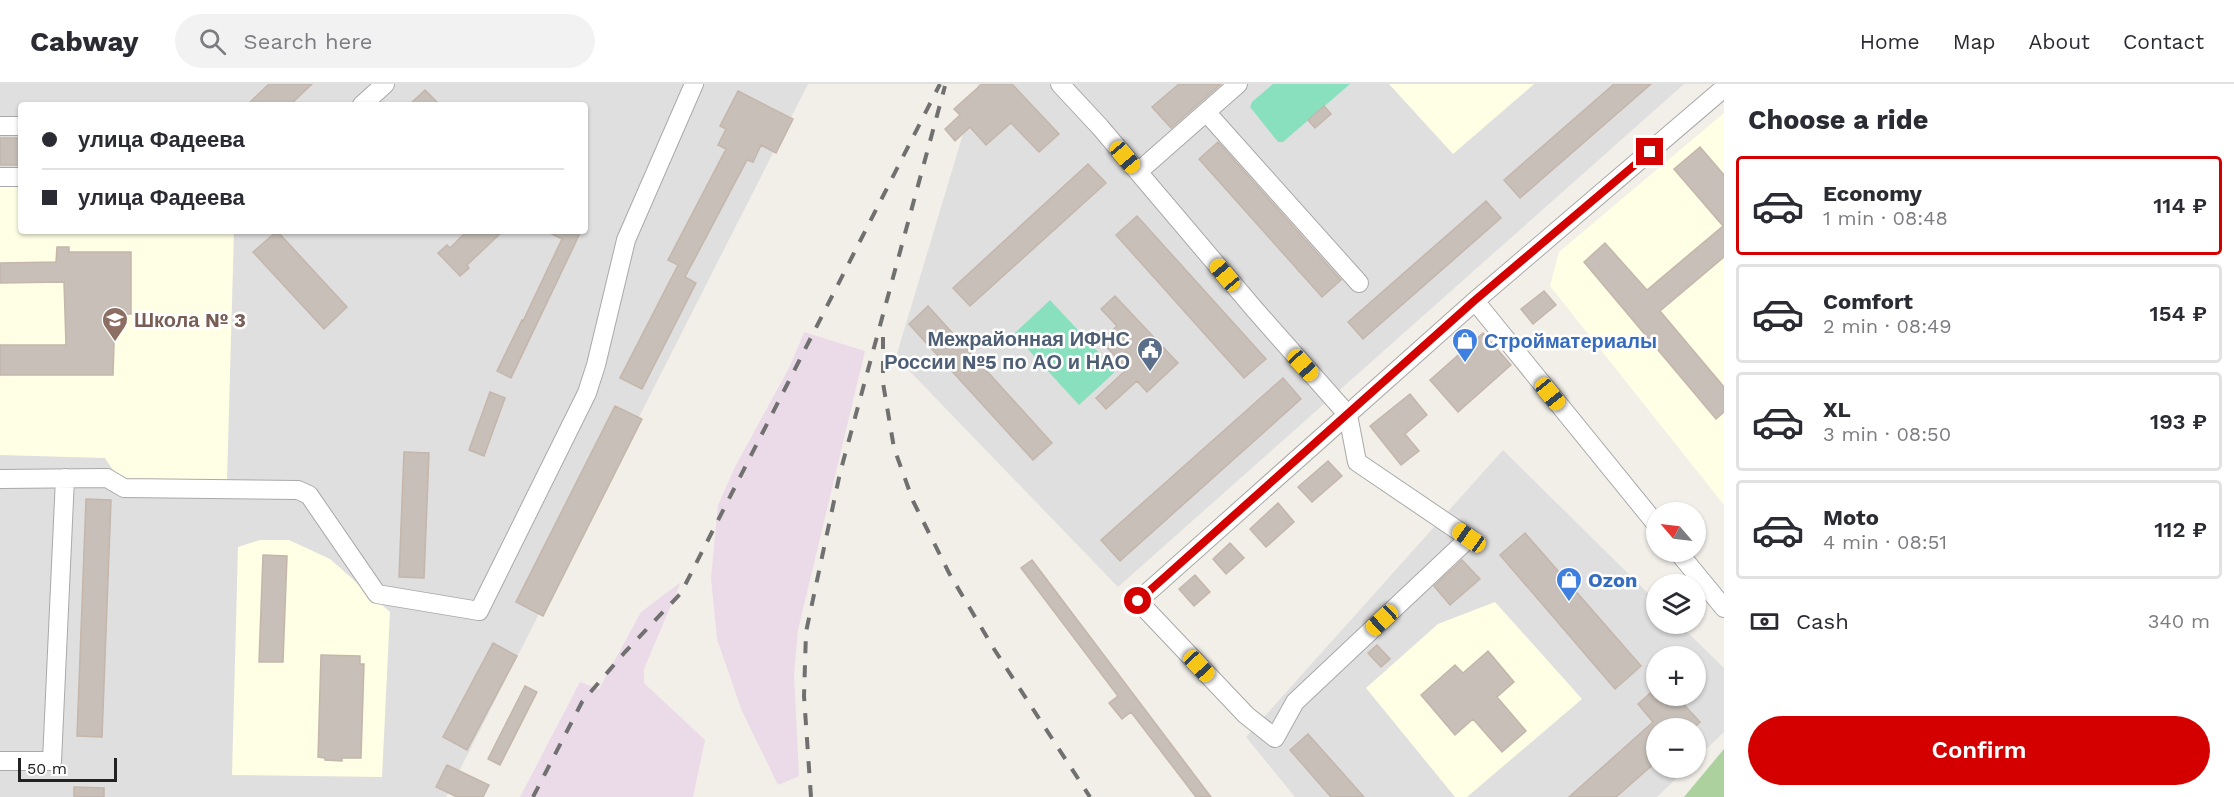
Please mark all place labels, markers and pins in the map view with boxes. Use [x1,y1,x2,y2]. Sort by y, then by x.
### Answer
school or university icon: Школа № 3 [100,305,130,343]
place label: Школа № 3 [134,308,246,332]
shop icon: Стройматериалы [1450,326,1480,364]
place label: Межрайонная ИФНС России №5 по АО и НАО [884,327,1130,374]
place label: Стройматериалы [1484,329,1657,353]
public building icon: Межрайонная ИФНС России №5 по АО и НАО [1135,335,1165,373]
shop icon: Ozon [1554,565,1584,603]
place label: Ozon [1588,568,1637,592]

